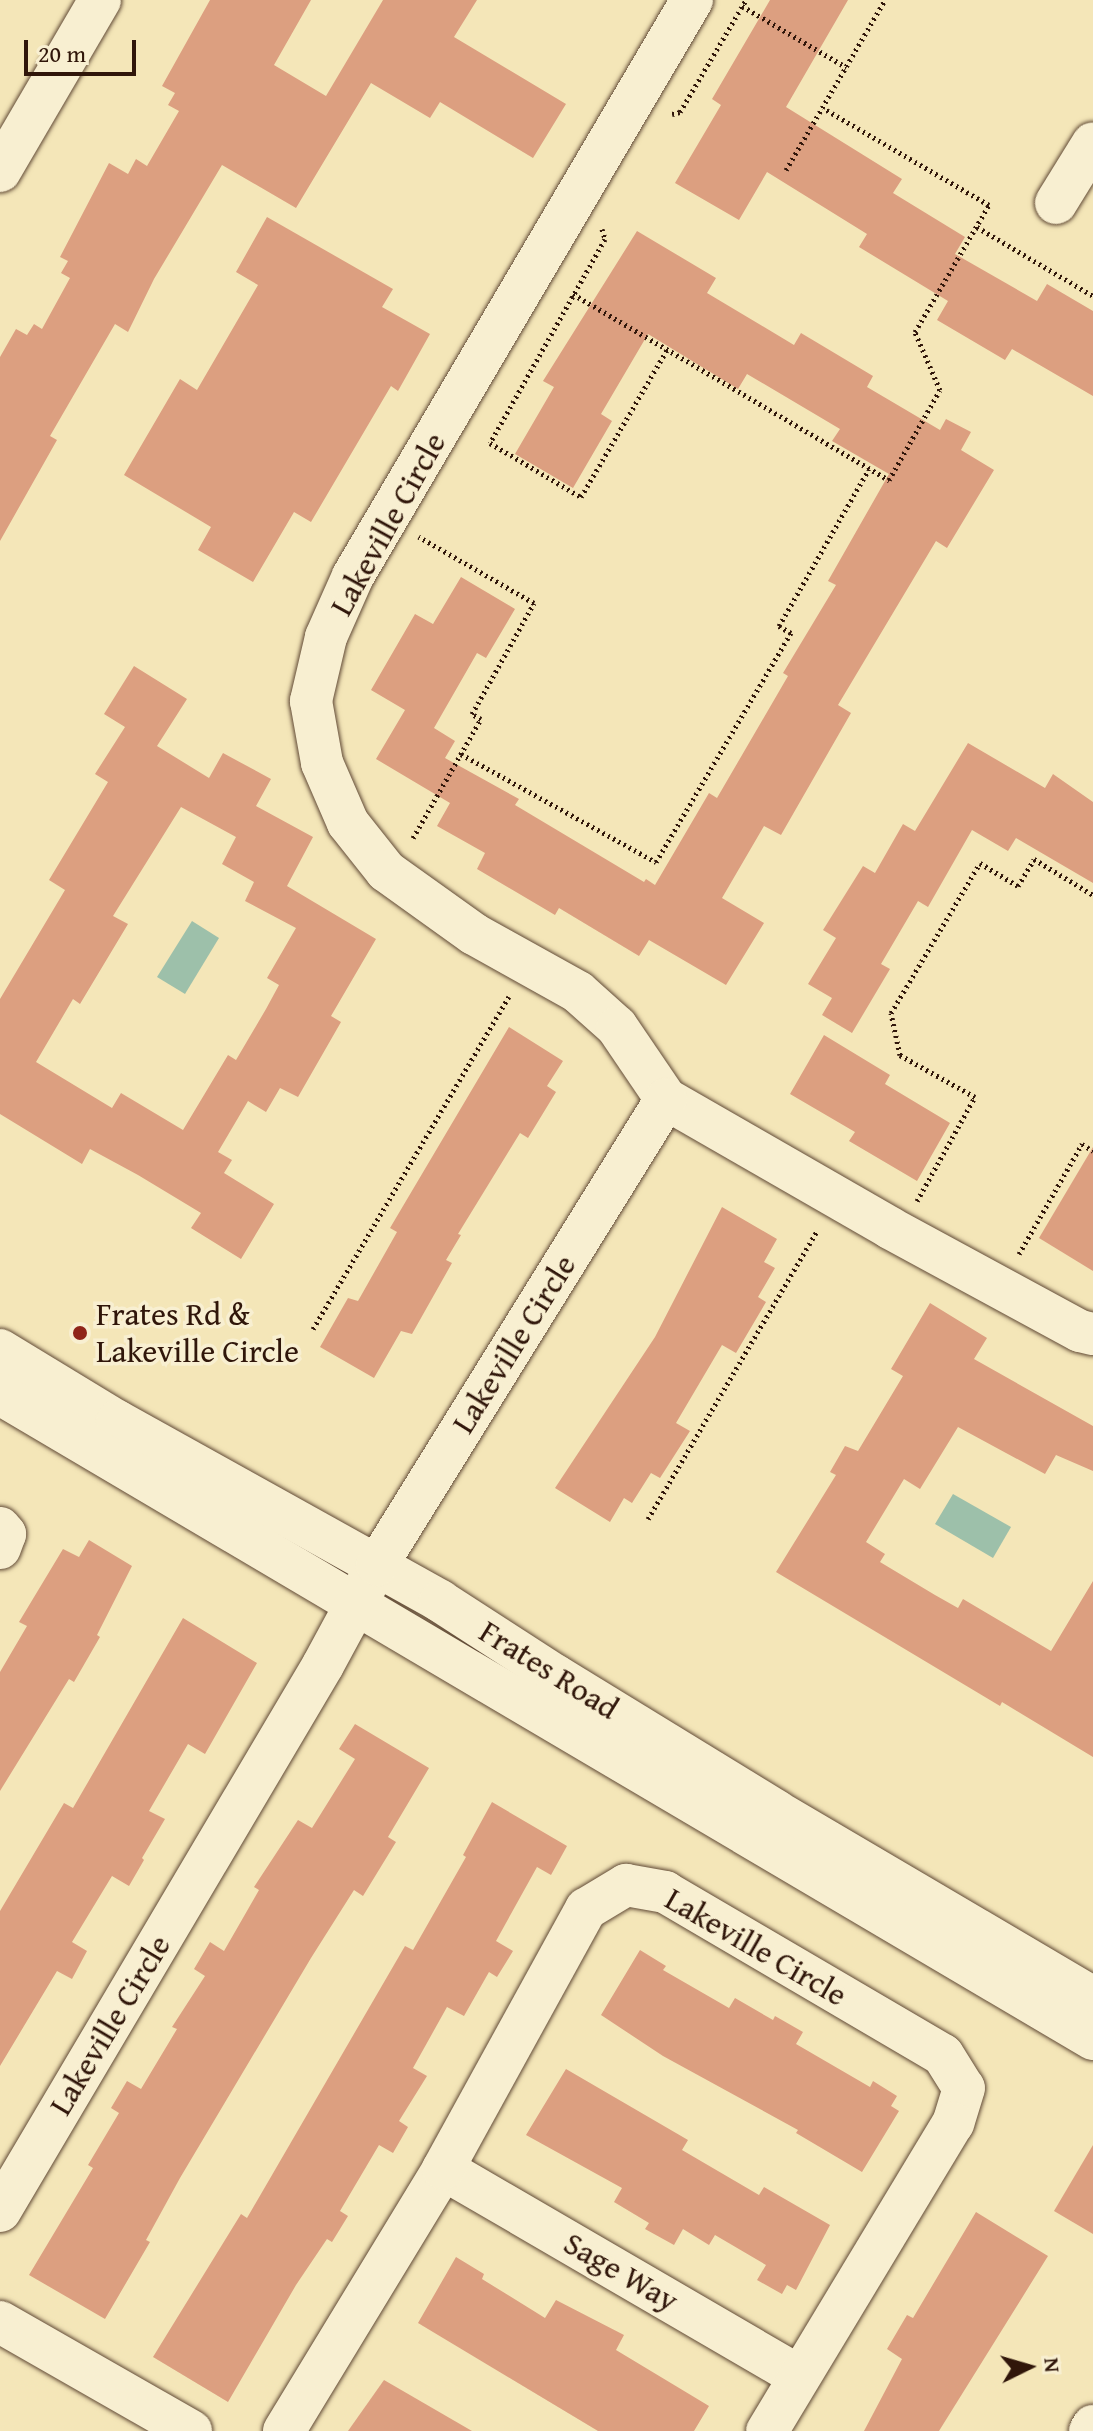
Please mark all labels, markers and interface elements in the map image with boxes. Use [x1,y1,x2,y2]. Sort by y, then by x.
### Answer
scale bar [28,24,140,74]
text: 20 m [38,36,86,71]
street label: Lakeville Circle [322,426,454,622]
street label: Lakeville Circle [444,1248,584,1440]
place label: Frates Rd & Lakeville Circle [96,1296,299,1371]
marker: Frates Rd & Lakeville Circle [71,1324,89,1342]
street label: Frates Road [472,1612,626,1728]
street label: Lakeville Circle [658,1880,854,2014]
street label: Lakeville Circle [41,1928,179,2122]
street label: Sage Way [557,2224,685,2320]
north arrow [989,2327,1069,2407]
text: N [1036,2356,1069,2374]

